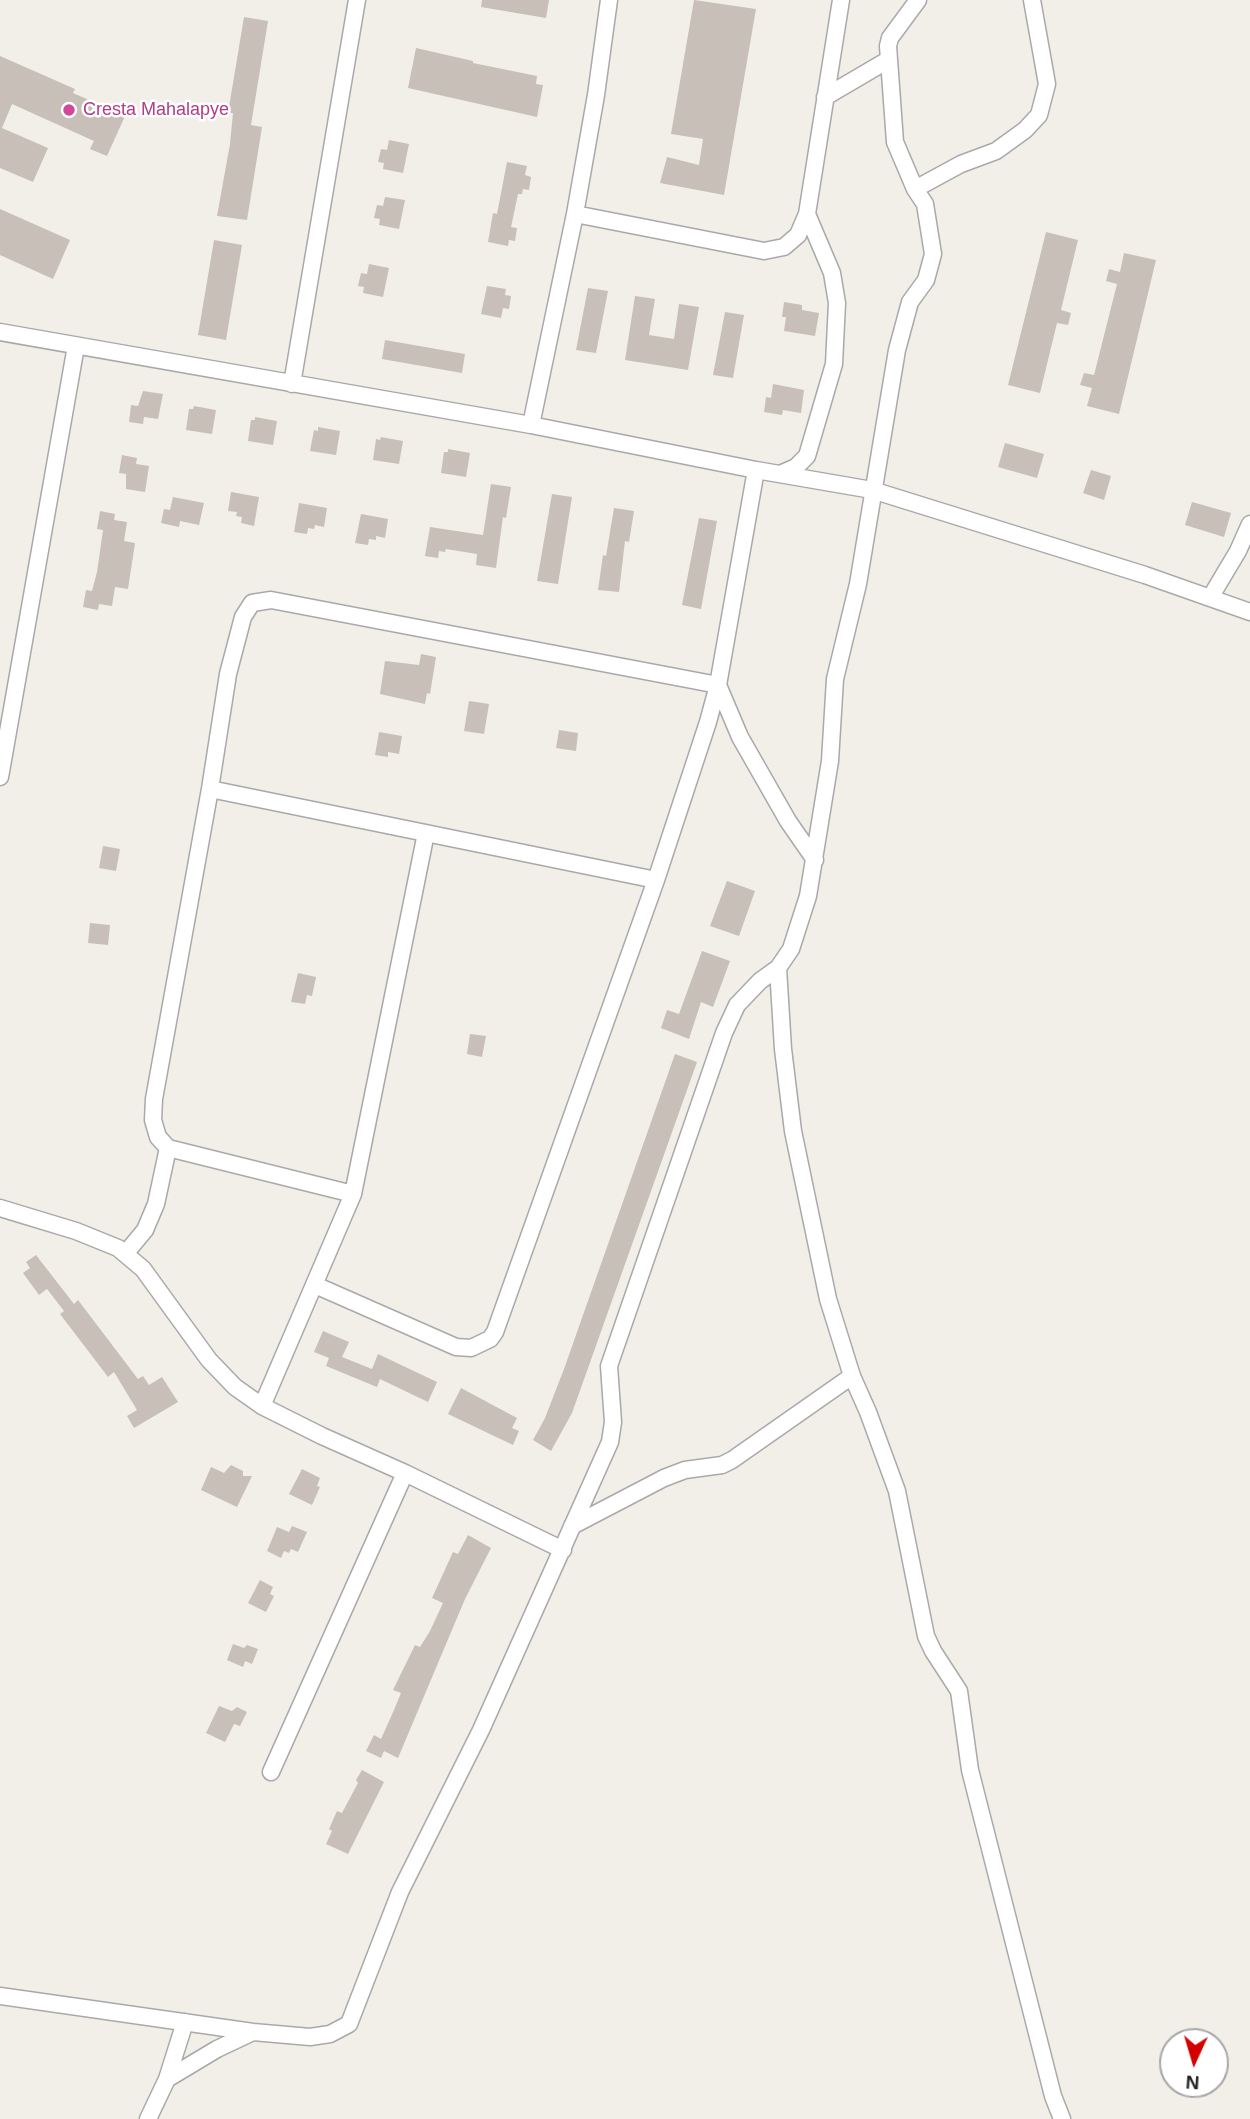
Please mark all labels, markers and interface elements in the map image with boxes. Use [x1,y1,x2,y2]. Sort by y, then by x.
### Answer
place label: Cresta Mahalapye [83,99,229,121]
marker: Cresta Mahalapye [61,102,77,118]
north arrow [1159,2028,1229,2098]
text: N [1185,2071,1200,2093]

